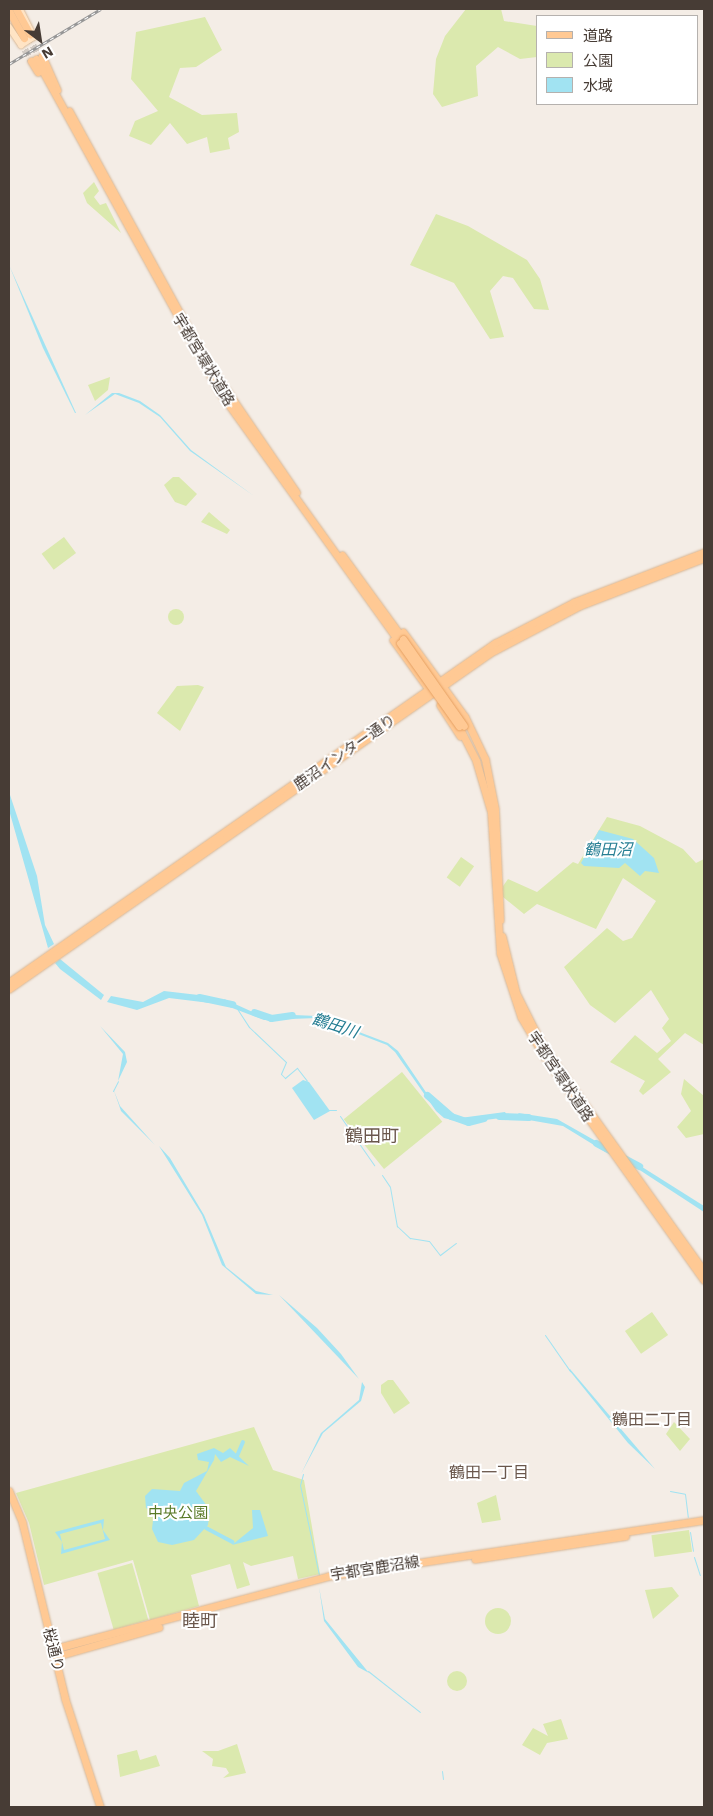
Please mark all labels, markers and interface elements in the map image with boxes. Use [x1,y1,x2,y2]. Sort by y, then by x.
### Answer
north arrow [15,15,65,65]
legend [536,15,698,105]
text: 道路 [583,27,613,45]
text: N [39,43,56,62]
text: 公園 [583,52,613,70]
text: 水域 [583,77,613,95]
street label: 宇都宮環状道路 [168,310,238,410]
street label: 鹿沼インター通り [291,711,399,795]
water label: 鶴田沼 [584,840,632,860]
water label: 鶴田川 [309,1009,361,1043]
street label: 宇都宮環状道路 [523,1028,597,1126]
district label: 鶴田町 [345,1125,399,1147]
district label: 鶴田二丁目 [612,1410,692,1430]
district label: 鶴田一丁目 [449,1463,529,1483]
park label: 中央公園 [148,1505,208,1523]
street label: 宇都宮鹿沼線 [329,1553,421,1585]
district label: 睦町 [182,1610,218,1632]
street label: 桜通り [39,1626,67,1674]

